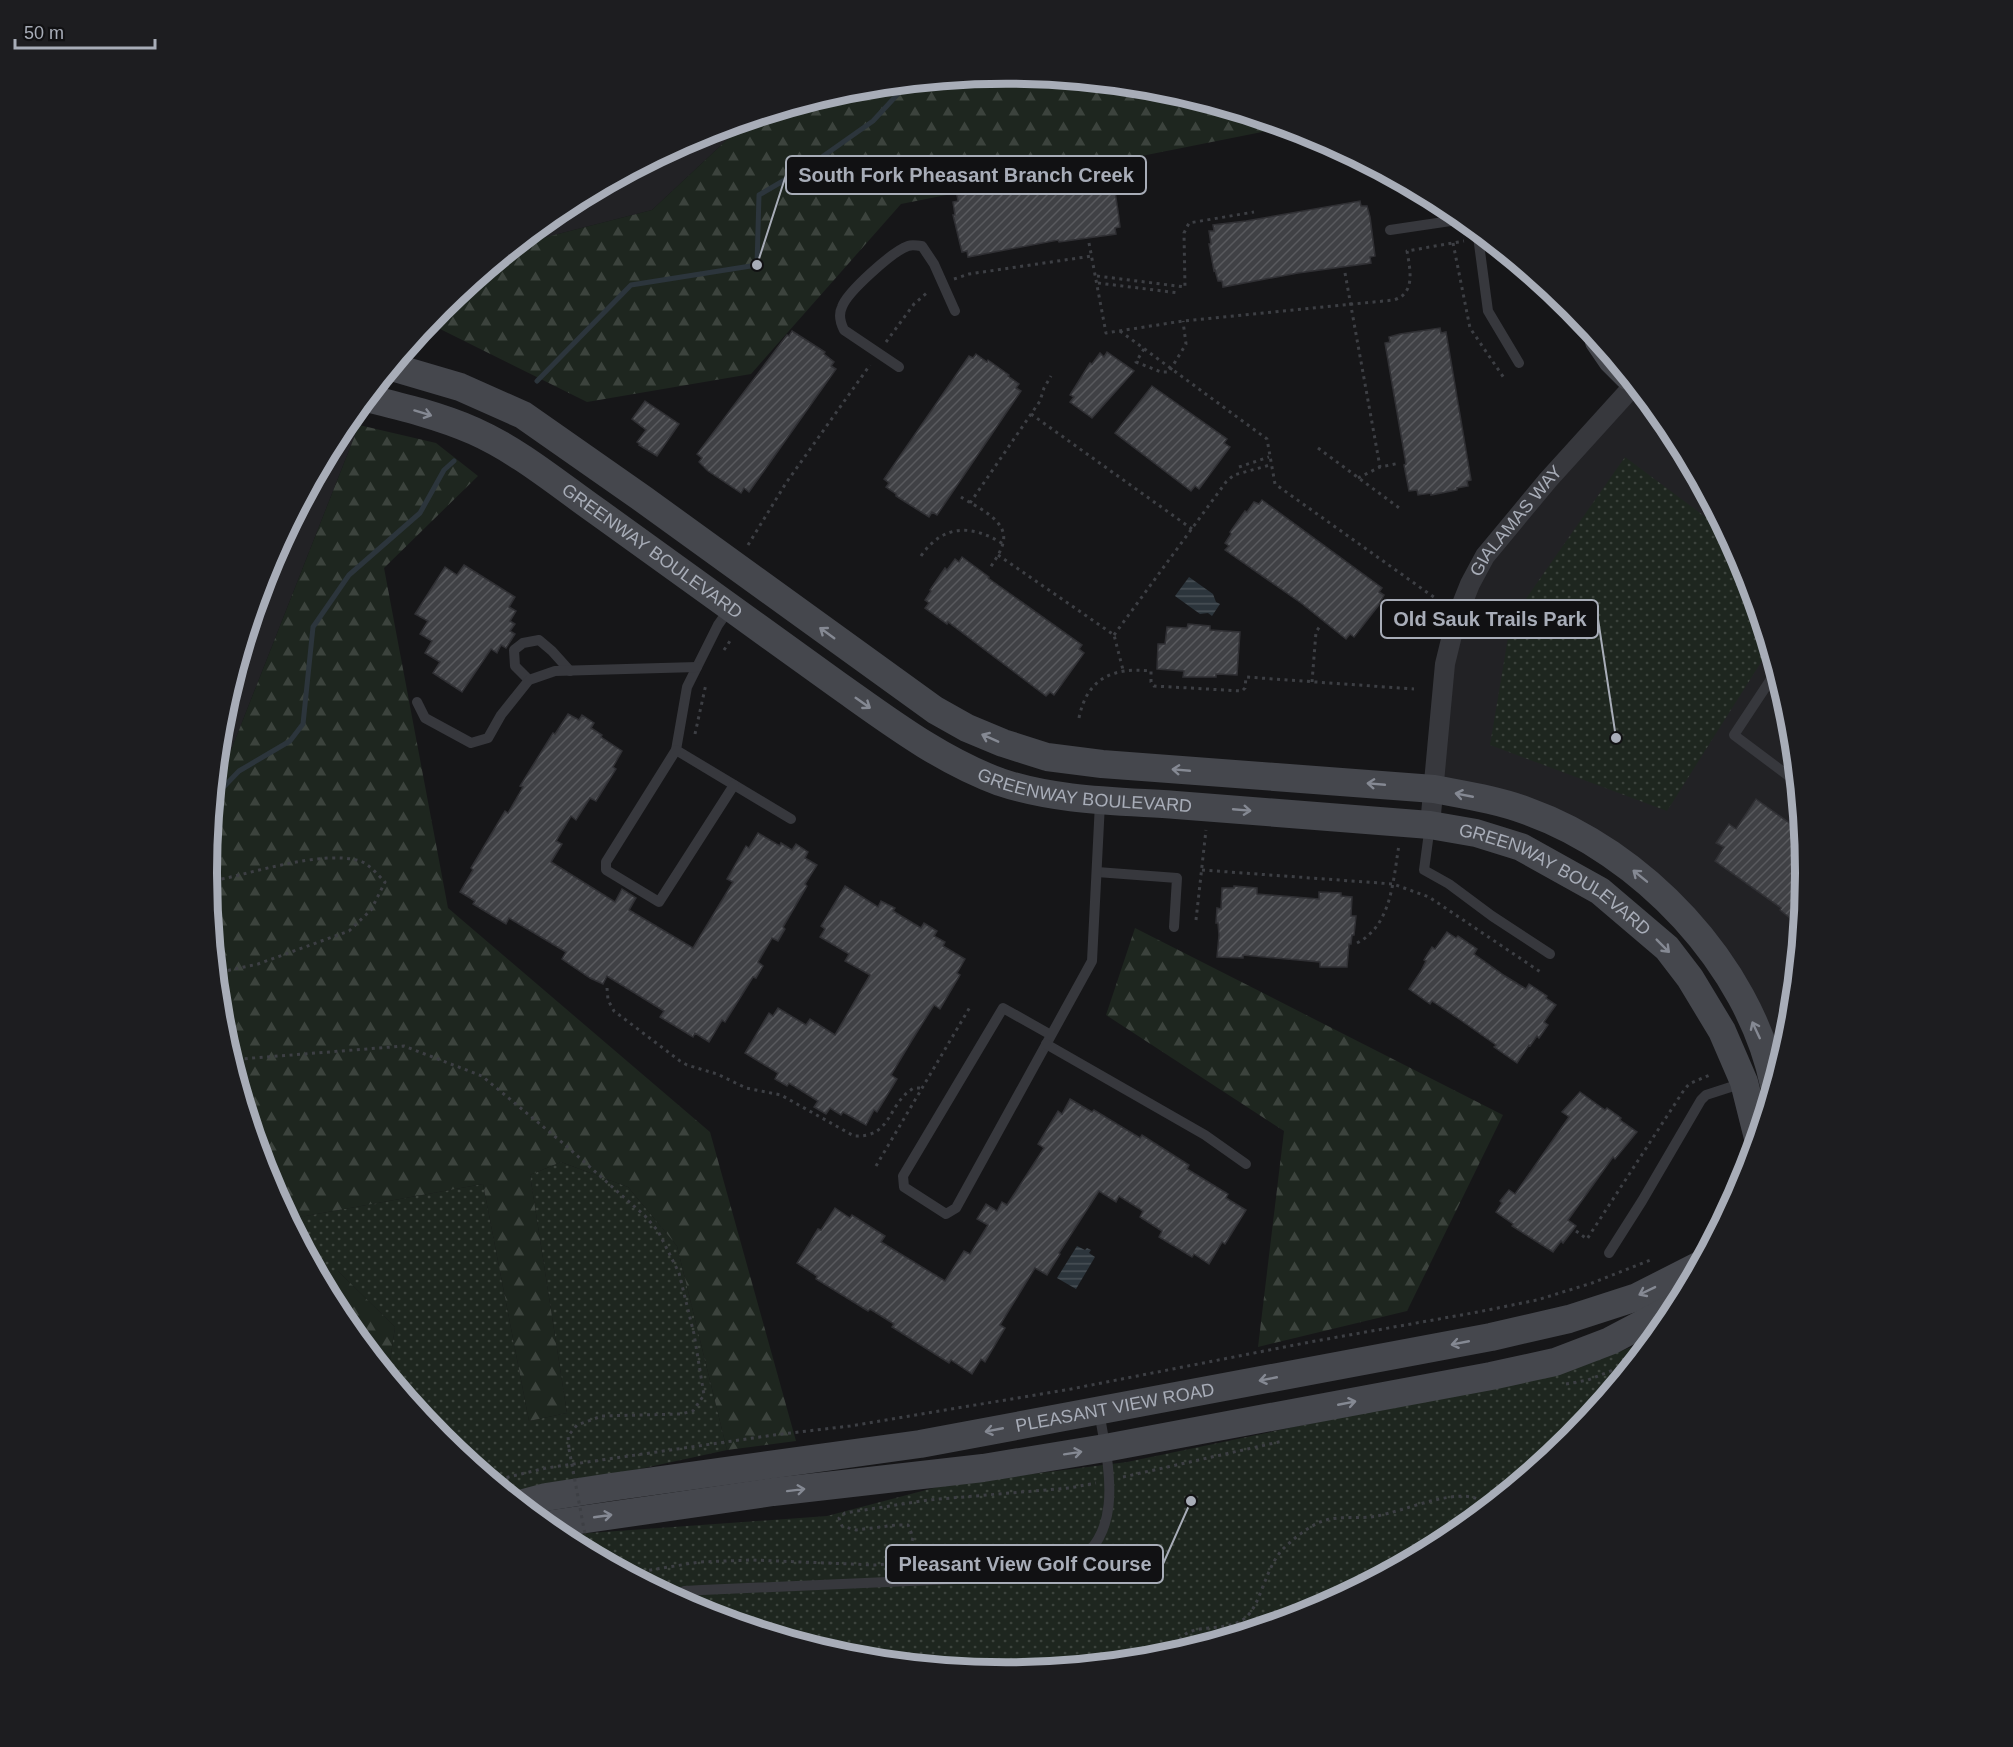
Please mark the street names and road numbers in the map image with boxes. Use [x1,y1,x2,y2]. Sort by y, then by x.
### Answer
street label: GIALAMAS WAY [1466,462,1566,580]
street label: GREENWAY BOULEVARD [558,479,746,623]
street label: GREENWAY BOULEVARD [974,764,1193,816]
street label: GREENWAY BOULEVARD [1458,820,1654,939]
street label: PLEASANT VIEW ROAD [1014,1379,1216,1436]

